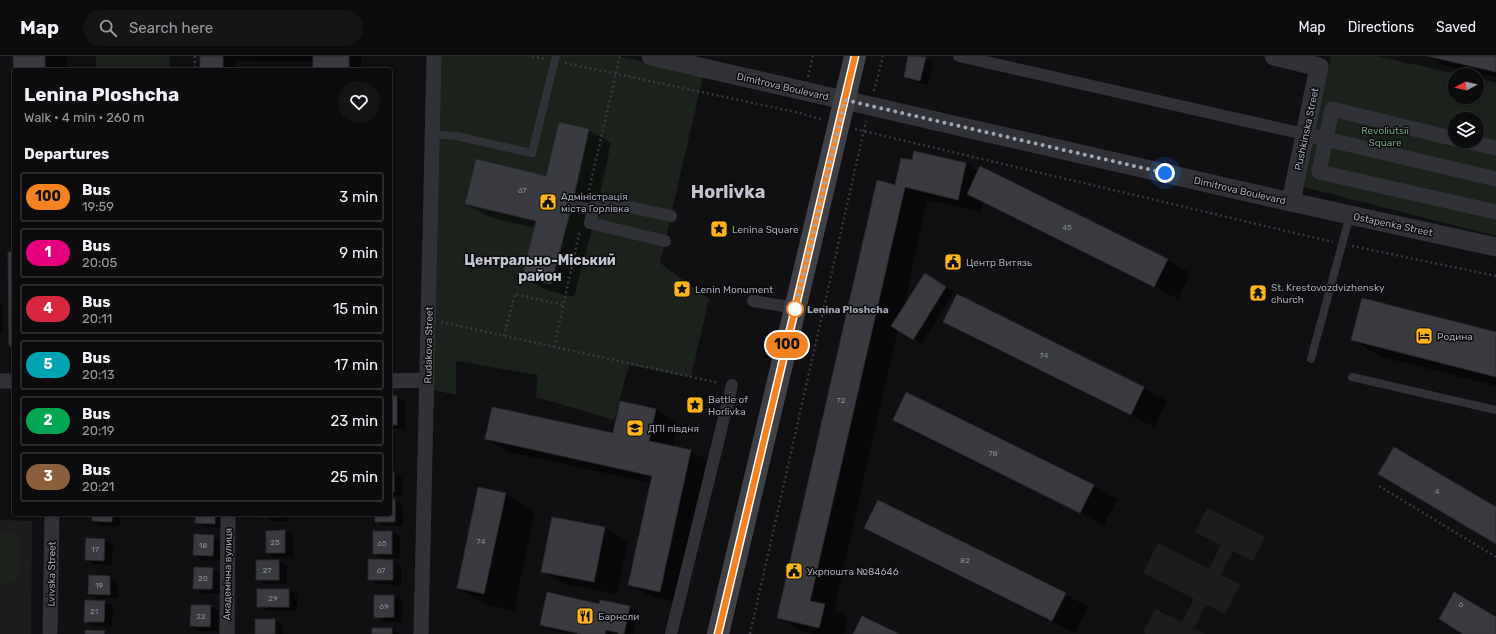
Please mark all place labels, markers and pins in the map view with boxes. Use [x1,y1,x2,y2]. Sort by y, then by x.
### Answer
place label: Адміністрація міста Горлівка [561,191,629,215]
public building icon: Адміністрація міста Горлівка [538,192,558,212]
place icon: Lenina Square [709,219,729,239]
place label: Lenina Square [732,224,799,236]
public building icon: Центр Витязь [943,252,963,272]
place label: Центр Витязь [966,257,1032,269]
place icon: Lenin Monument [672,279,692,299]
place label: St. Krestovozdvizhensky church [1271,282,1385,306]
temple icon: St. Krestovozdvizhensky church [1248,283,1268,303]
place label: Lenin Monument [695,284,773,296]
marker: Lenina Ploshcha [786,300,804,318]
place label: Lenina Ploshcha [807,304,889,316]
hotel icon: Родина [1414,326,1434,346]
place label: Родина [1437,331,1473,343]
place label: Battle of Horlivka [708,394,748,418]
place icon: Battle of Horlivka [685,395,705,415]
school or university icon: ДПІ півдня [625,418,645,438]
place label: ДПІ півдня [648,423,699,435]
public building icon: Укрпошта №84646 [784,561,804,581]
place label: Укрпошта №84646 [807,566,899,578]
restaurant icon: Барнсли [575,606,595,626]
place label: Барнсли [598,611,639,623]

